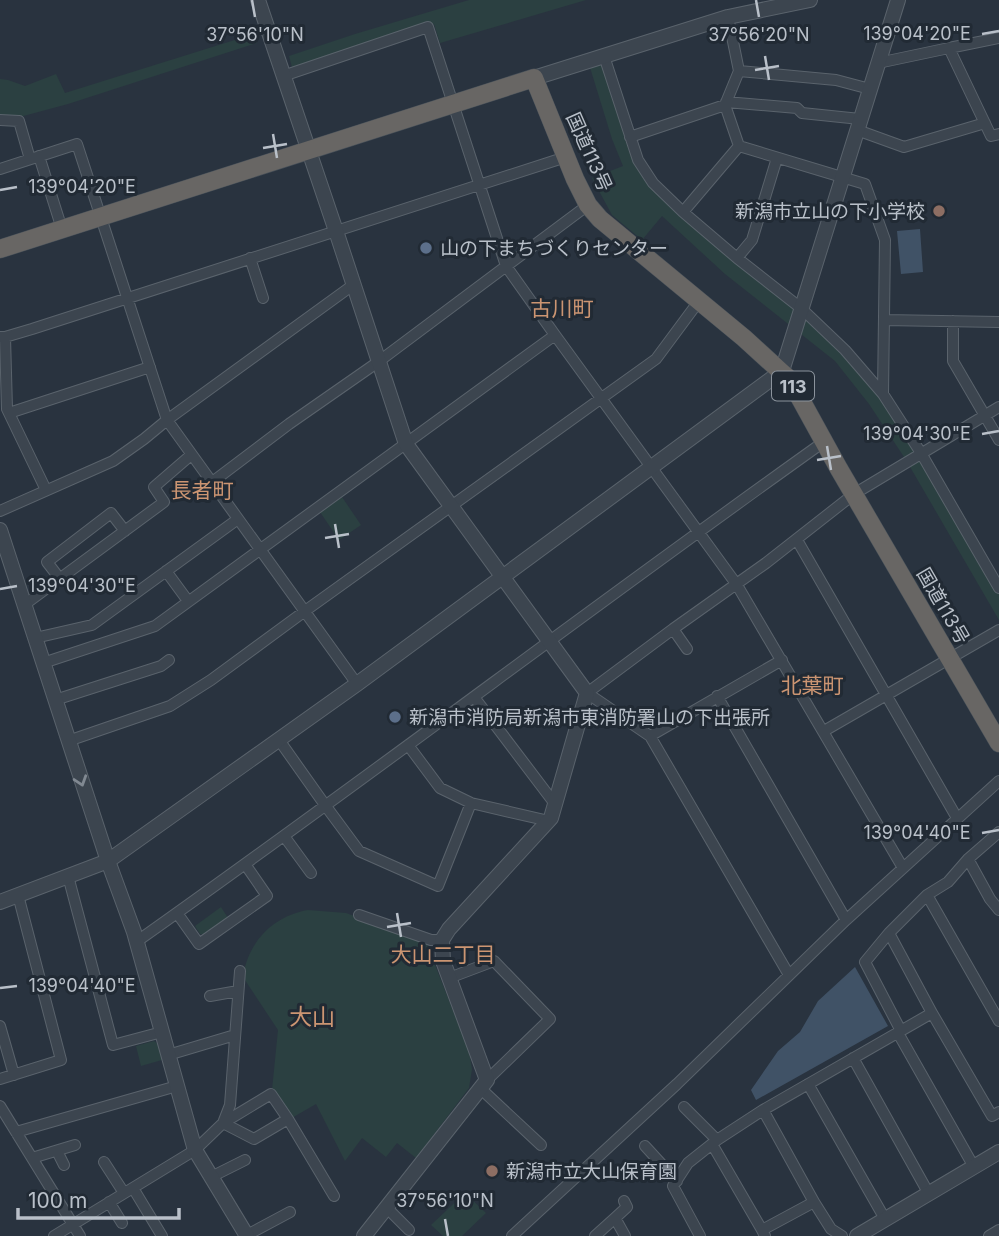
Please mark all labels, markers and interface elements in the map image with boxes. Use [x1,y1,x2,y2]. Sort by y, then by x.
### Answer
text: 139°04'20"E [863,23,971,44]
text: 37°56'10"N [206,24,304,45]
text: 37°56'20"N [708,24,810,45]
street label: 国道113号 [561,109,617,195]
text: 139°04'20"E [28,176,136,197]
place label: 新潟市立山の下小学校 [735,200,925,223]
marker: 新潟市立山の下小学校 [931,203,947,219]
place label: 山の下まちづくりセンター [440,237,668,260]
marker: 山の下まちづくりセンター [418,240,434,256]
district label: 古川町 [531,296,594,321]
road number: 113 [772,372,814,400]
text: 139°04'30"E [863,423,971,444]
district label: 長者町 [171,478,234,503]
street label: 国道113号 [912,564,974,648]
text: 139°04'30"E [28,575,136,596]
district label: 北葉町 [781,673,844,698]
place label: 新潟市消防局新潟市東消防署山の下出張所 [409,706,770,729]
marker: 新潟市消防局新潟市東消防署山の下出張所 [387,709,403,725]
one-way arrow [73,775,88,787]
text: 139°04'40"E [863,822,971,843]
district label: 大山二丁目 [391,942,496,967]
text: 139°04'40"E [28,975,136,996]
district label: 大山 [289,1003,335,1031]
place label: 新潟市立大山保育園 [506,1160,677,1183]
marker: 新潟市立大山保育園 [484,1163,500,1179]
scale bar [18,1176,178,1220]
text: 100 m [28,1188,87,1213]
text: 37°56'10"N [396,1190,494,1211]

